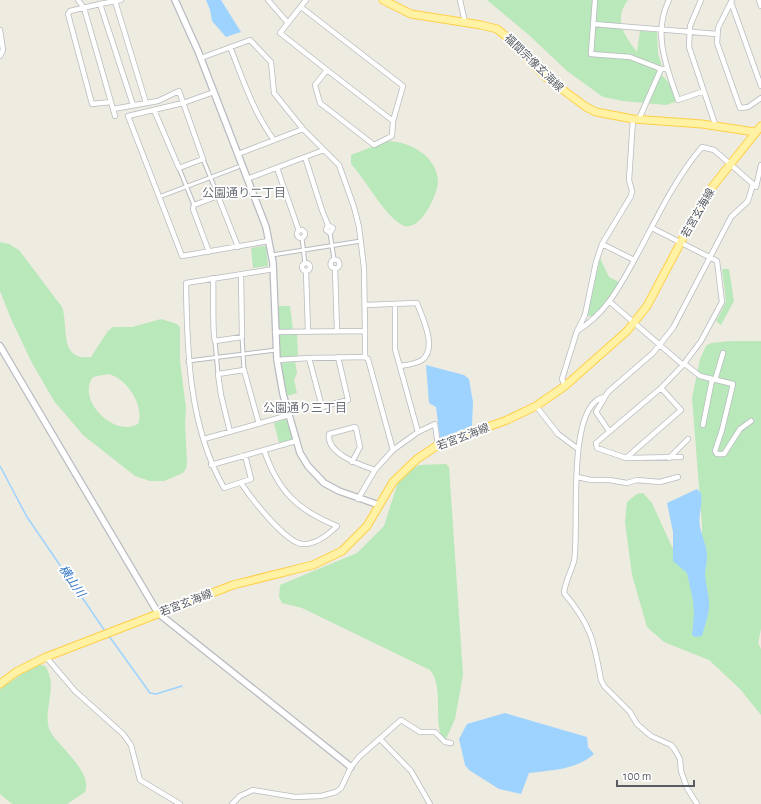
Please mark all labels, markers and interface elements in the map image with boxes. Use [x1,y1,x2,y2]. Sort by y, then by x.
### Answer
street label: 福間宗像玄海線 [502,32,566,94]
district label: 公園通り二丁目 [202,186,286,199]
street label: 若宮玄海線 [679,186,717,240]
district label: 公園通り三丁目 [263,401,347,414]
street label: 若宮玄海線 [435,421,491,452]
water label: 横山川 [57,562,89,601]
street label: 若宮玄海線 [158,587,214,618]
scale bar [617,762,694,788]
text: 100 m [623,770,651,782]

